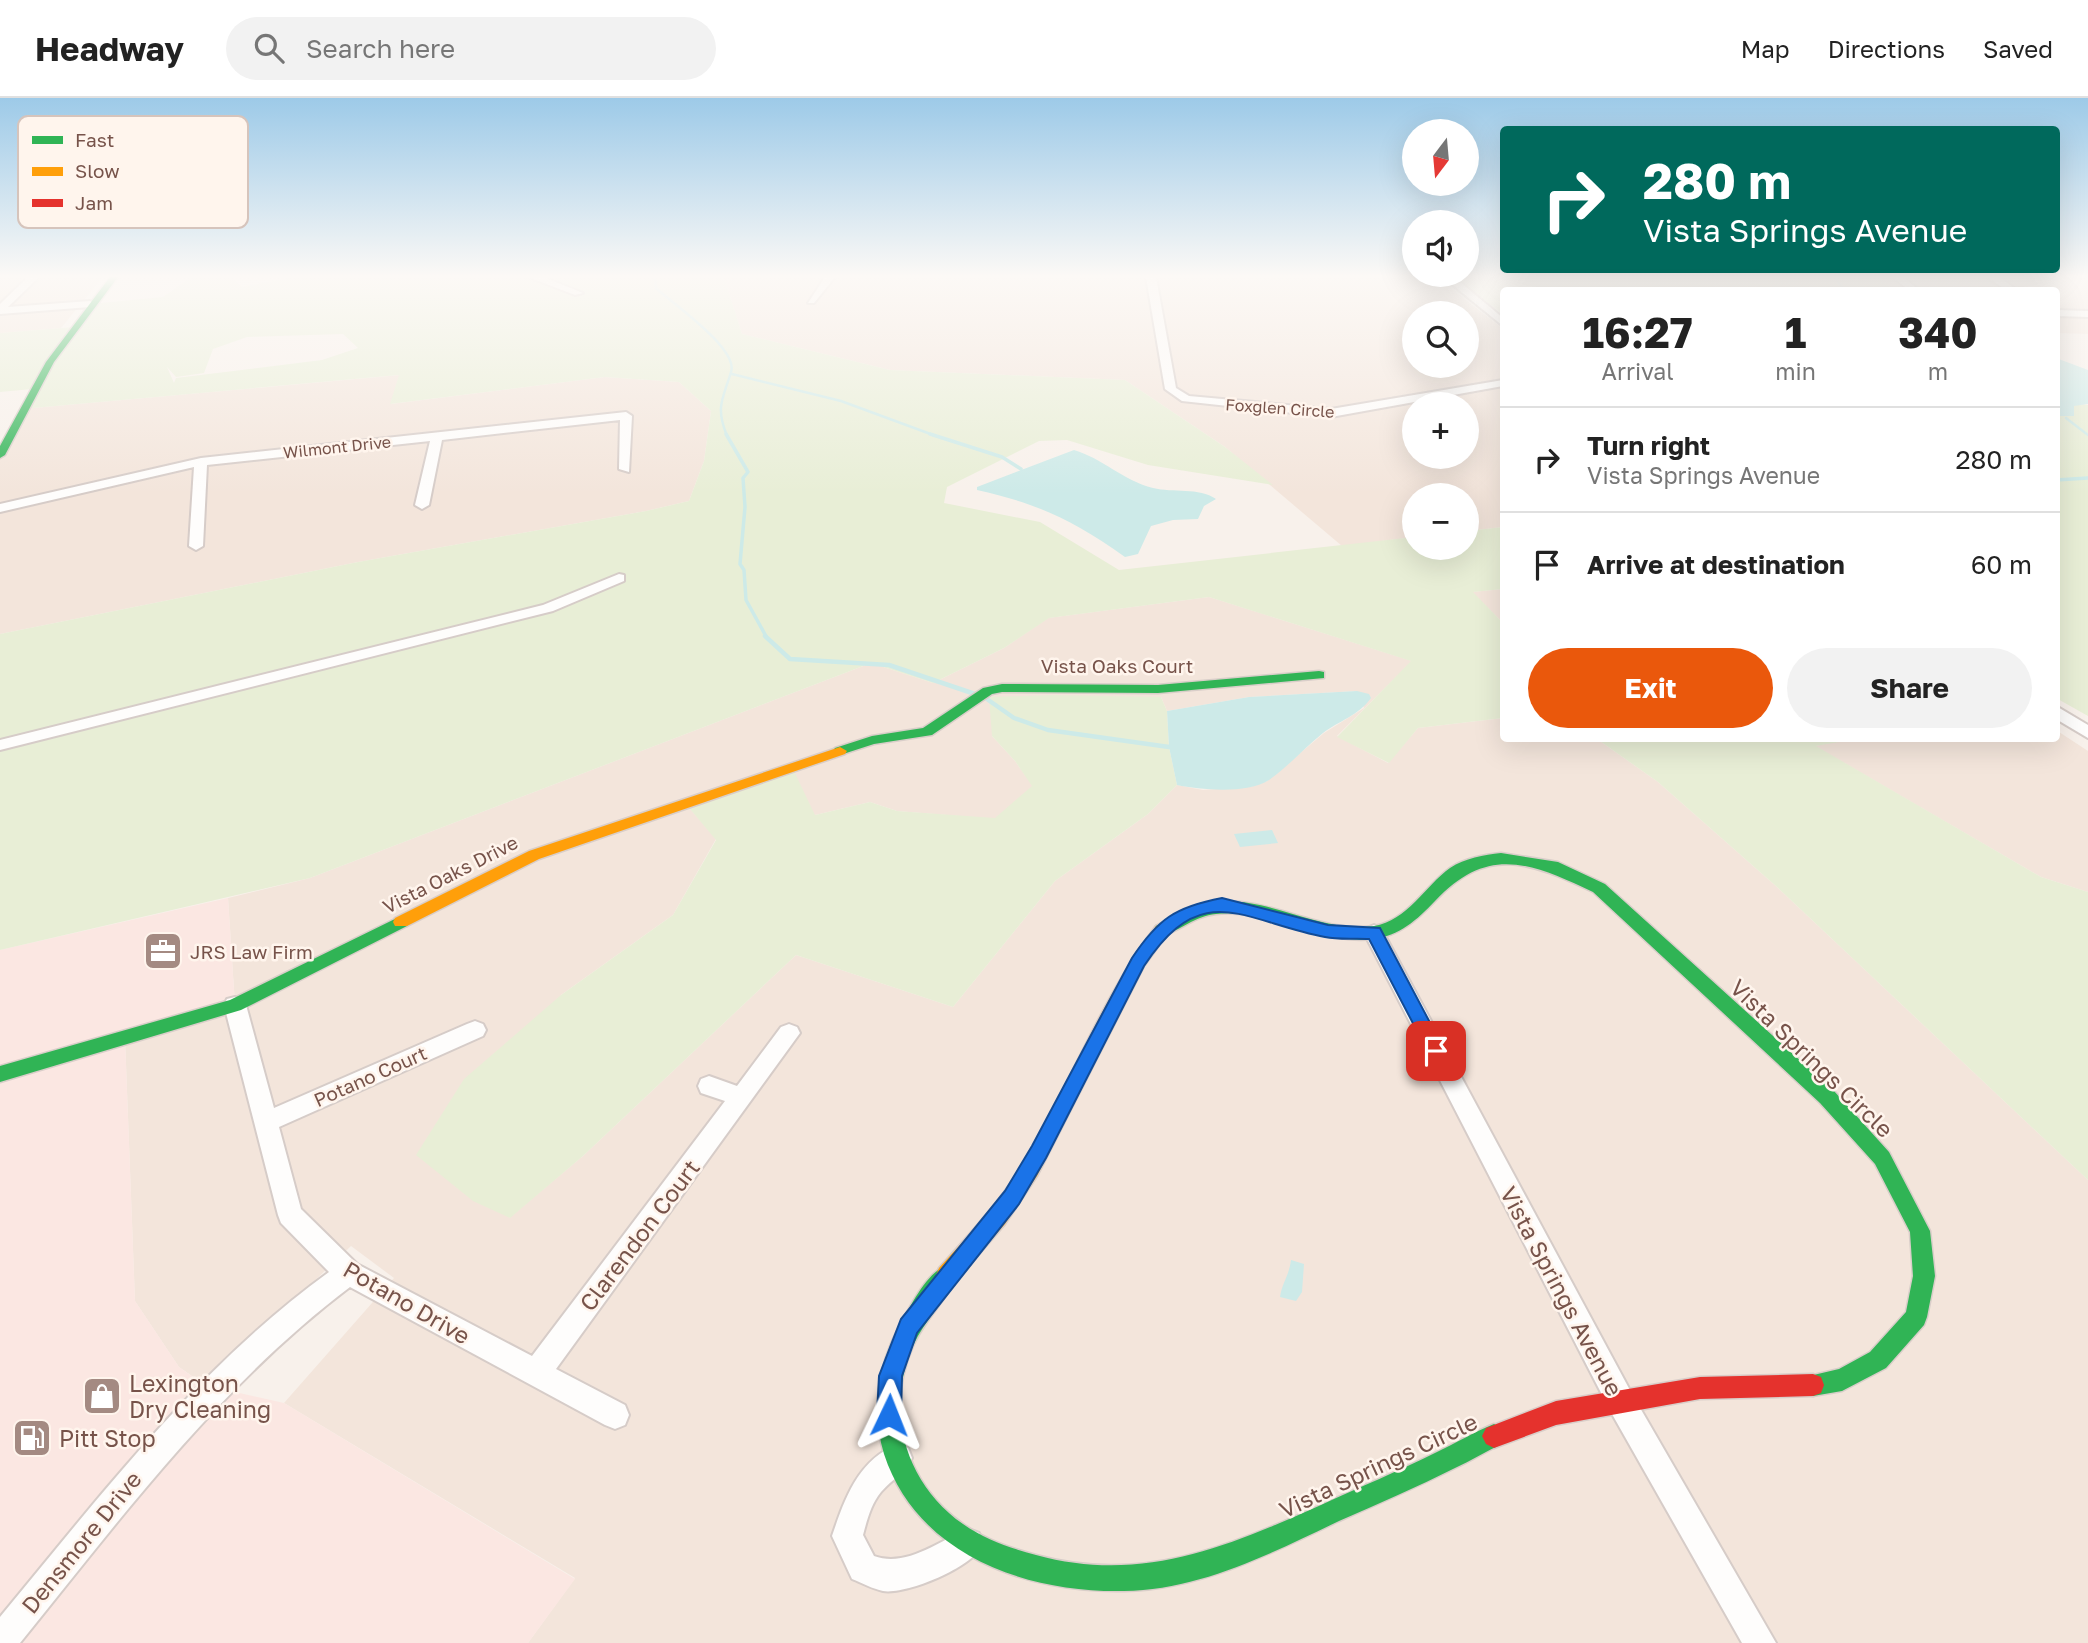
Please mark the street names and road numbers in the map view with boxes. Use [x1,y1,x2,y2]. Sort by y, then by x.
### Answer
street label: Foxglen Circle [1225,394,1335,422]
street label: Wilmont Drive [282,431,392,463]
street label: Vista Oaks Court [1041,654,1193,677]
street label: Vista Oaks Drive [379,830,521,918]
street label: Vista Springs Circle [1725,973,1899,1143]
street label: Potano Court [310,1041,430,1111]
street label: Clarendon Court [573,1154,705,1316]
street label: Vista Springs Avenue [1495,1182,1629,1400]
street label: Potano Drive [339,1254,475,1350]
street label: Vista Springs Circle [1274,1407,1482,1523]
street label: Densmore Drive [15,1465,147,1619]

